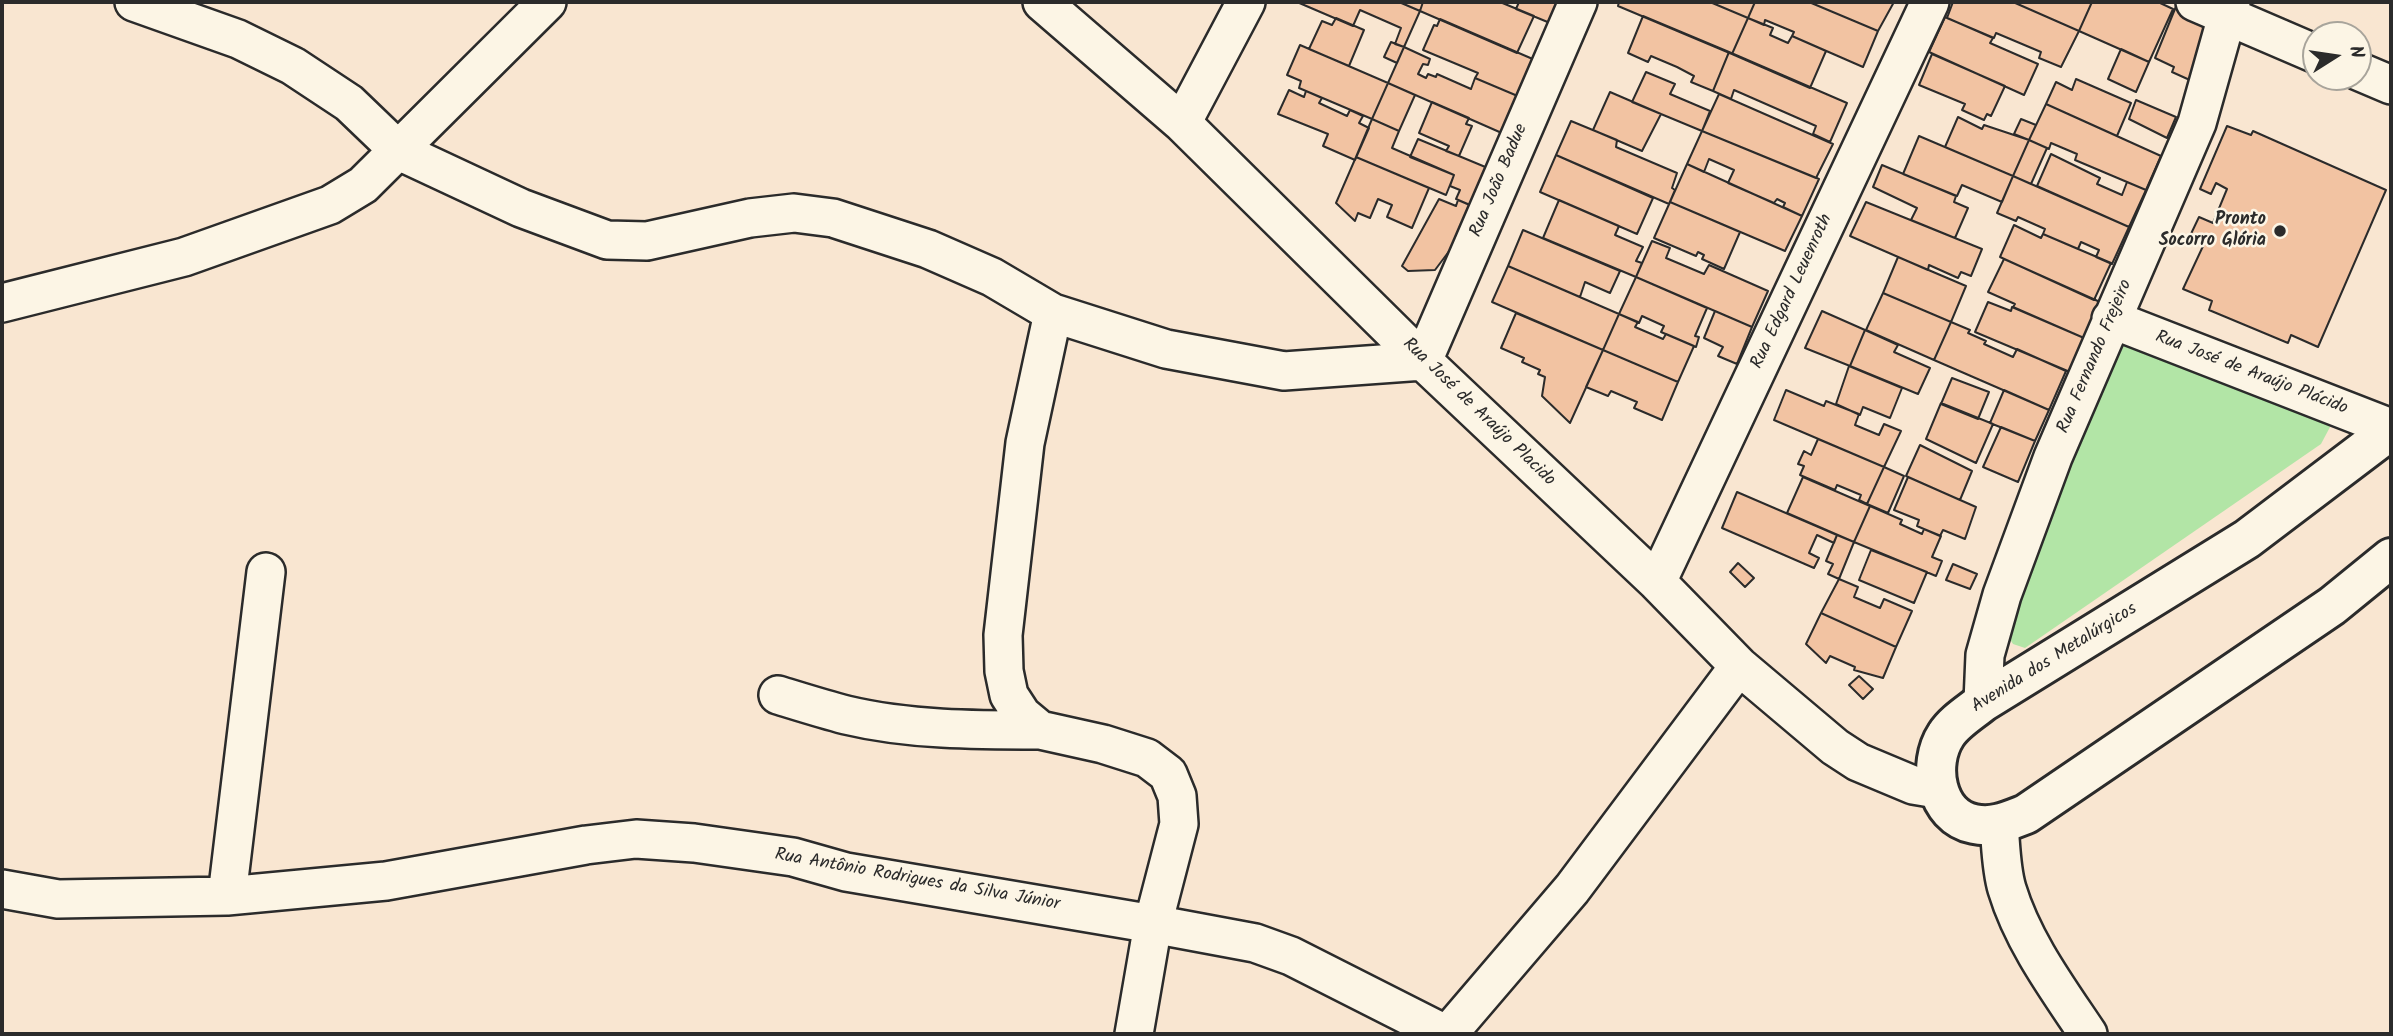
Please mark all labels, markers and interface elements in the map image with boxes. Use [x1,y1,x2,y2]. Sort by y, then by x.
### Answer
north arrow [2302,21,2372,91]
text: N [2340,43,2372,61]
street label: Rua João Badue [1466,121,1534,241]
place label: Pronto Socorro Glória [2159,210,2266,252]
street label: Rua Edgard Leuenroth [1748,211,1838,373]
marker: Pronto Socorro Glória [2272,223,2288,239]
street label: Rua Fernando Frejeiro [2054,277,2138,437]
street label: Rua José de Araújo Plácido [2152,327,2350,421]
street label: Rua José de Araújo Placido [1397,334,1559,492]
street label: Avenida dos Metalúrgicos [1968,599,2142,719]
street label: Rua Antônio Rodrigues da Silva Júnior [773,845,1061,917]

